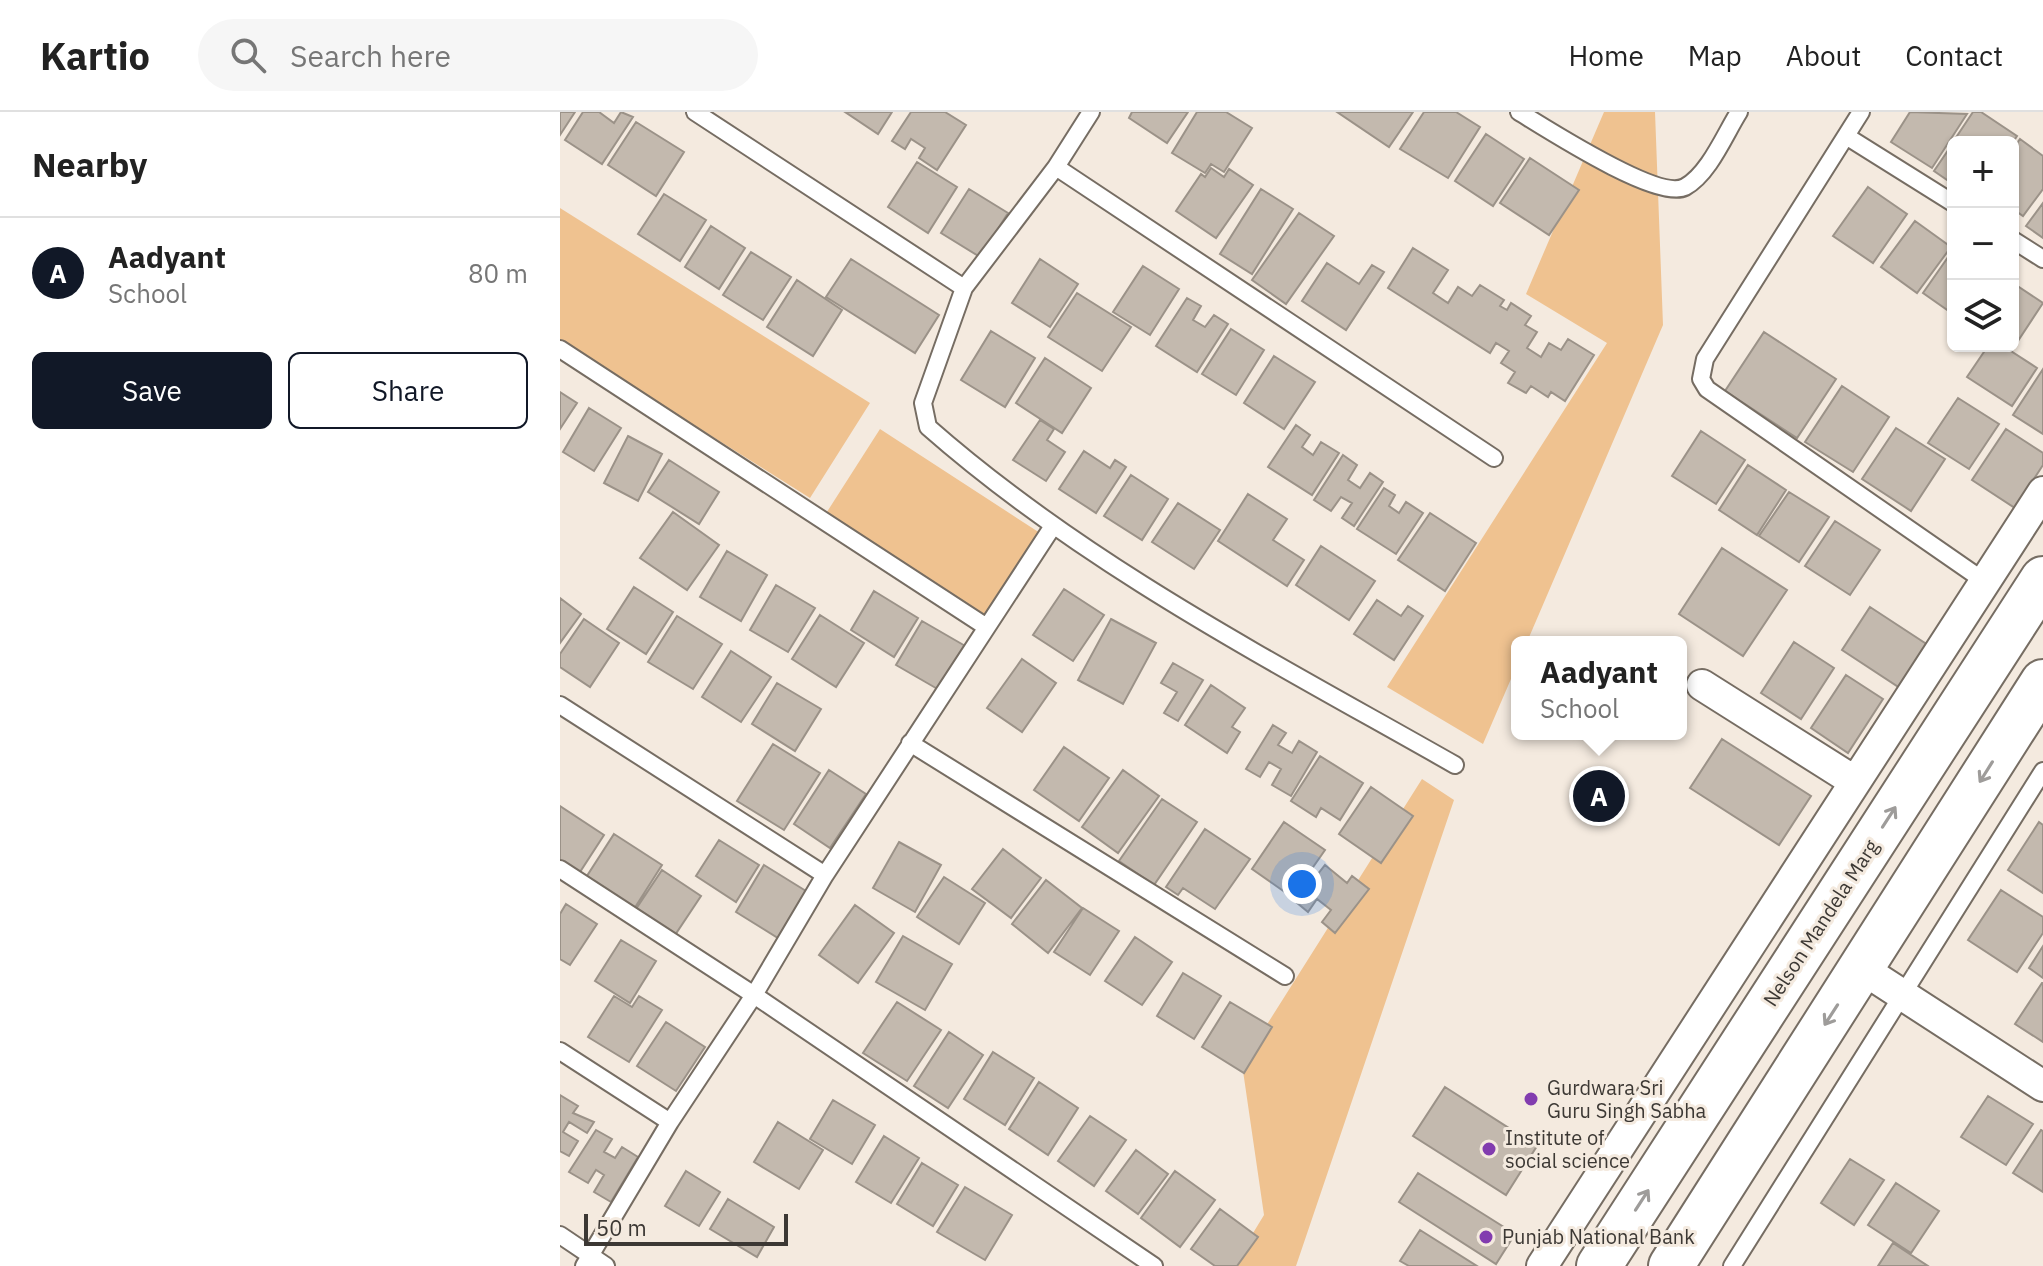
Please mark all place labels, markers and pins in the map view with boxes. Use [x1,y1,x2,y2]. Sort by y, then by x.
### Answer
pin: A [1573,766,1625,826]
place label: Gurdwara Sri Guru Singh Sabha [1547,1074,1707,1124]
marker: Gurdwara Sri Guru Singh Sabha [1522,1090,1540,1108]
place label: Institute of social science [1505,1124,1630,1174]
marker: Institute of social science [1480,1140,1498,1158]
place label: Punjab National Bank [1502,1223,1695,1250]
marker: Punjab National Bank [1477,1228,1495,1246]

